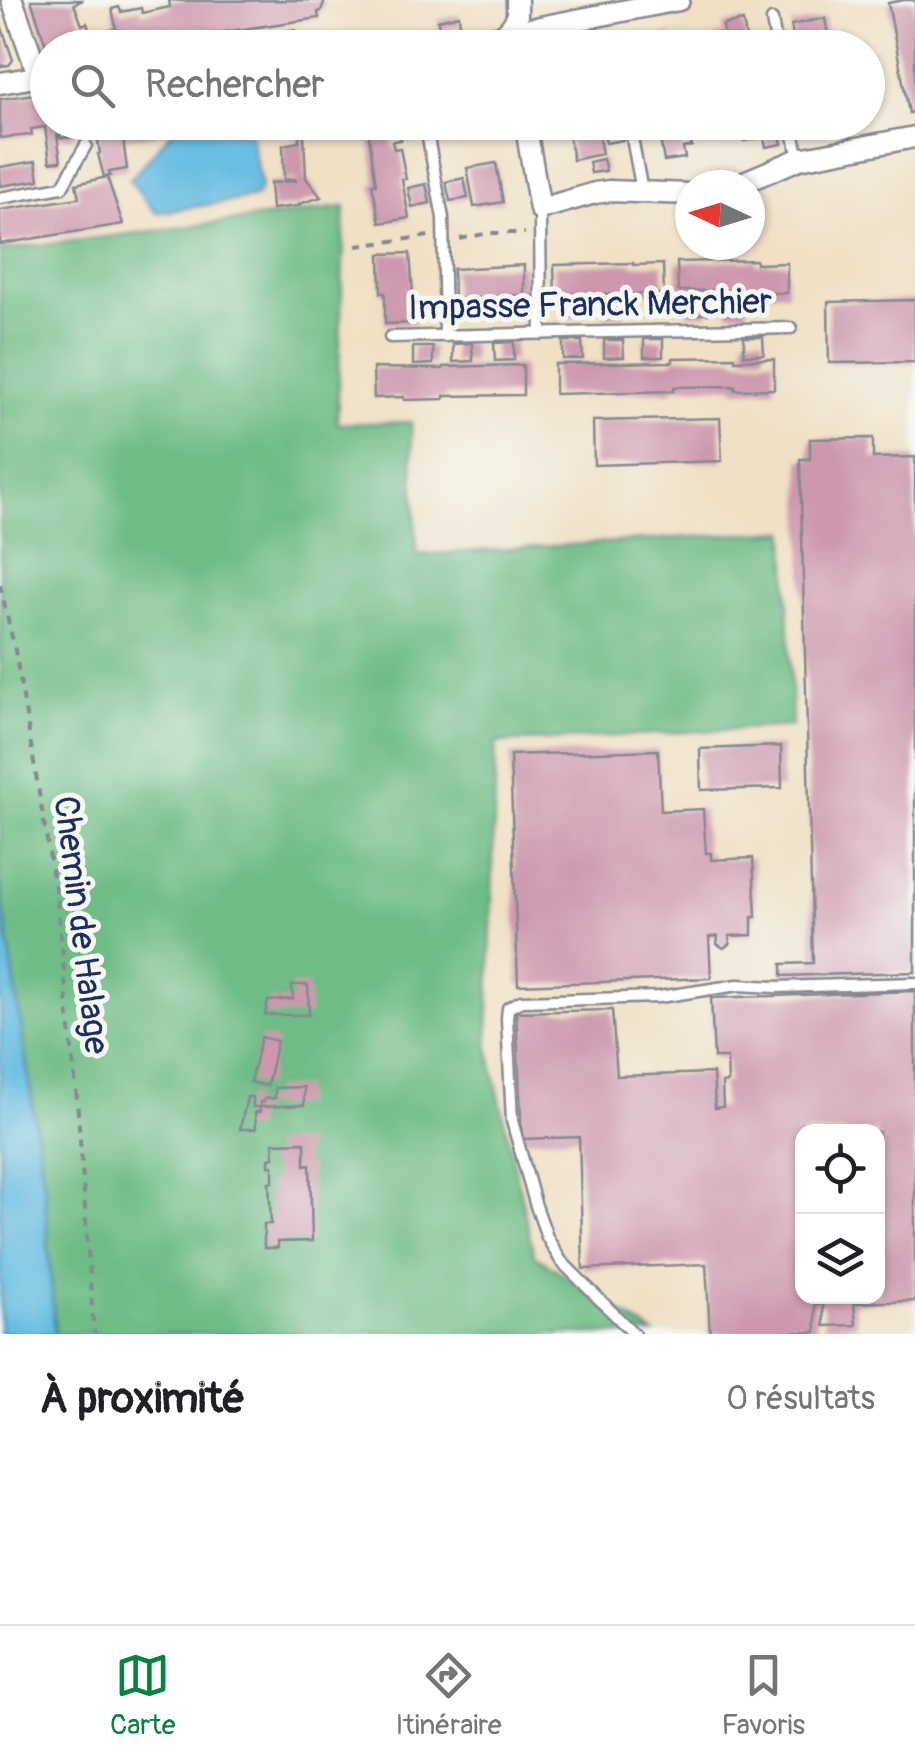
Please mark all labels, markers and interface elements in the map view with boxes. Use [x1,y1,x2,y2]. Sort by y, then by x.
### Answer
search box [30,30,885,140]
icon: search [65,58,120,113]
text: Rechercher [145,61,325,109]
north arrow [675,170,765,260]
street label: Impasse Franck Merchier [408,280,773,330]
street label: Chemin de Halage [43,794,119,1056]
map controls [795,1124,885,1304]
button: locate [795,1124,885,1214]
button: layers [795,1214,885,1304]
text: À proximité [40,1373,245,1425]
text: 0 résultats [726,1379,875,1419]
tab: Carte [110,1648,175,1743]
tab: Itinéraire [396,1648,501,1743]
tab: Favoris [722,1648,805,1743]

